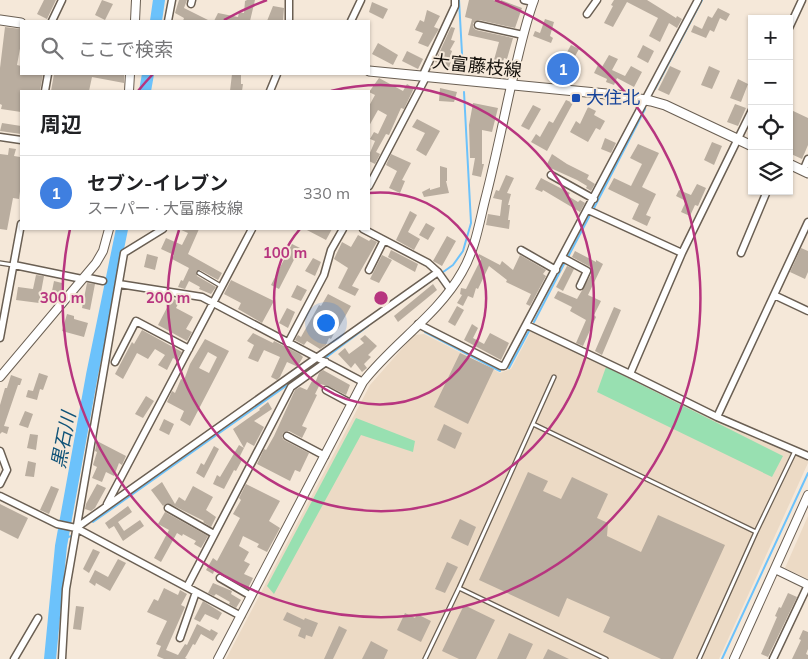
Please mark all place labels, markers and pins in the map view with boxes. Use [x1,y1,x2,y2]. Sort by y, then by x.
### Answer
pin: 1 [547,50,579,88]
place label: 大住北 [586,86,640,109]
marker: 大住北 [570,92,582,104]
centre of rings [372,289,390,307]

